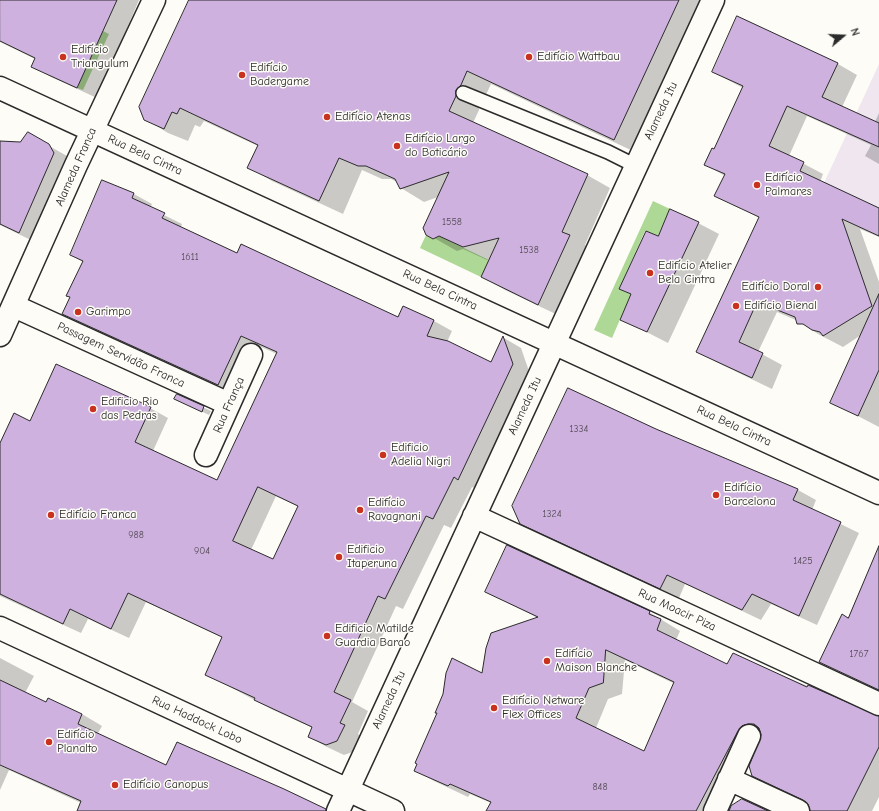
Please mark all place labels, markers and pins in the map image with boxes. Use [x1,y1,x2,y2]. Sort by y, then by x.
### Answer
place label: Edifício Triangulum [71,43,129,71]
place label: Edifício Wattbau [537,50,620,64]
marker: Edifício Triangulum [58,52,68,62]
marker: Edifício Wattbau [524,52,534,62]
place label: Edifício Badergame [250,61,309,89]
marker: Edifício Badergame [237,70,247,80]
place label: Edifício Atenas [335,110,410,124]
marker: Edifício Atenas [322,112,332,122]
place label: Edifício Largo do Boticário [405,132,475,160]
marker: Edifício Largo do Boticário [392,141,402,151]
place label: Edifício Palmares [765,171,812,199]
marker: Edifício Palmares [752,180,762,190]
place label: Edifício Atelier Bela Cintra [658,259,731,287]
marker: Edifício Atelier Bela Cintra [645,268,655,278]
place label: Edifício Doral [741,280,810,294]
marker: Edifício Doral [813,282,823,292]
place label: Edifício Bienal [744,299,817,313]
marker: Edifício Bienal [731,301,741,311]
place label: Garimpo [86,305,131,319]
marker: Garimpo [73,307,83,317]
place label: Edificio Rio das Pedras [101,395,158,423]
marker: Edificio Rio das Pedras [88,404,98,414]
place label: Edificio Adelia Nigri [391,441,450,469]
marker: Edificio Adelia Nigri [378,450,388,460]
place label: Edifício Barcelona [724,481,776,509]
marker: Edifício Barcelona [711,490,721,500]
place label: Edifício Ravagnani [368,496,421,524]
marker: Edifício Ravagnani [355,505,365,515]
place label: Edifício Franca [59,508,137,522]
marker: Edifício Franca [46,510,56,520]
place label: Edificio Itaperuna [347,543,397,571]
marker: Edificio Itaperuna [334,552,344,562]
place label: Edificio Matilde Guardia Barao [335,622,414,650]
marker: Edificio Matilde Guardia Barao [322,631,332,641]
place label: Edifício Maison Blanche [555,647,637,675]
marker: Edifício Maison Blanche [542,656,552,666]
place label: Edifício Netware Flex Offices [502,694,584,722]
marker: Edifício Netware Flex Offices [489,703,499,713]
place label: Edifício Planalto [57,728,97,756]
marker: Edifício Planalto [44,737,54,747]
place label: Edifício Canopus [123,778,208,792]
marker: Edifício Canopus [110,780,120,790]

